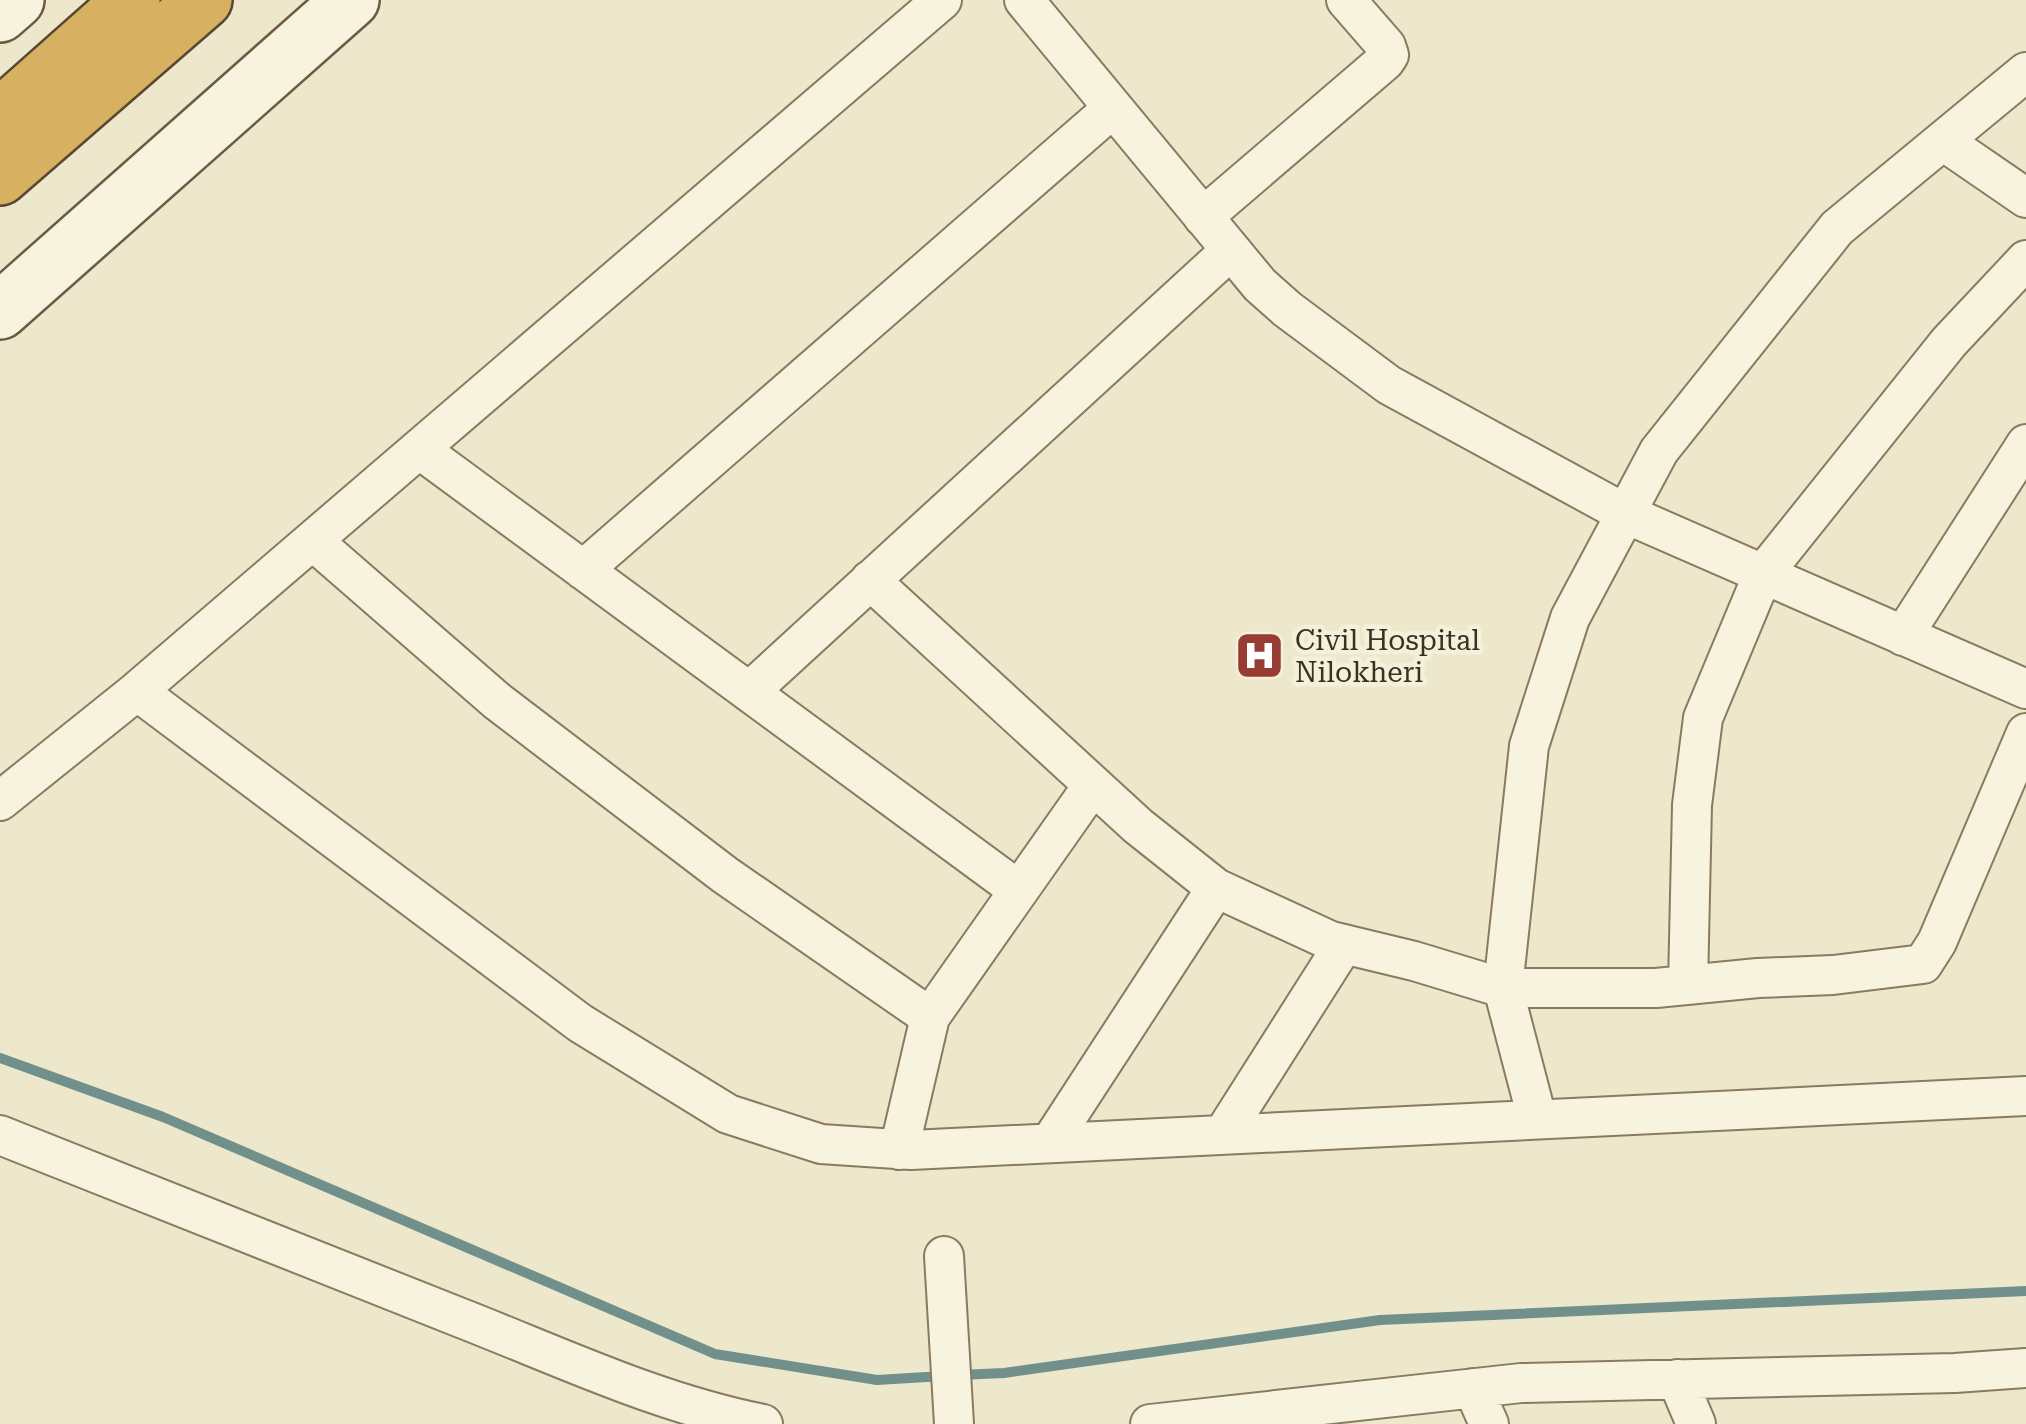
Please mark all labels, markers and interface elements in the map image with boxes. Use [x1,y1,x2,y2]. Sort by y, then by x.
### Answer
place label: Civil Hospital Nilokheri [1295,624,1480,689]
hospital icon: Civil Hospital Nilokheri [1234,630,1286,682]

